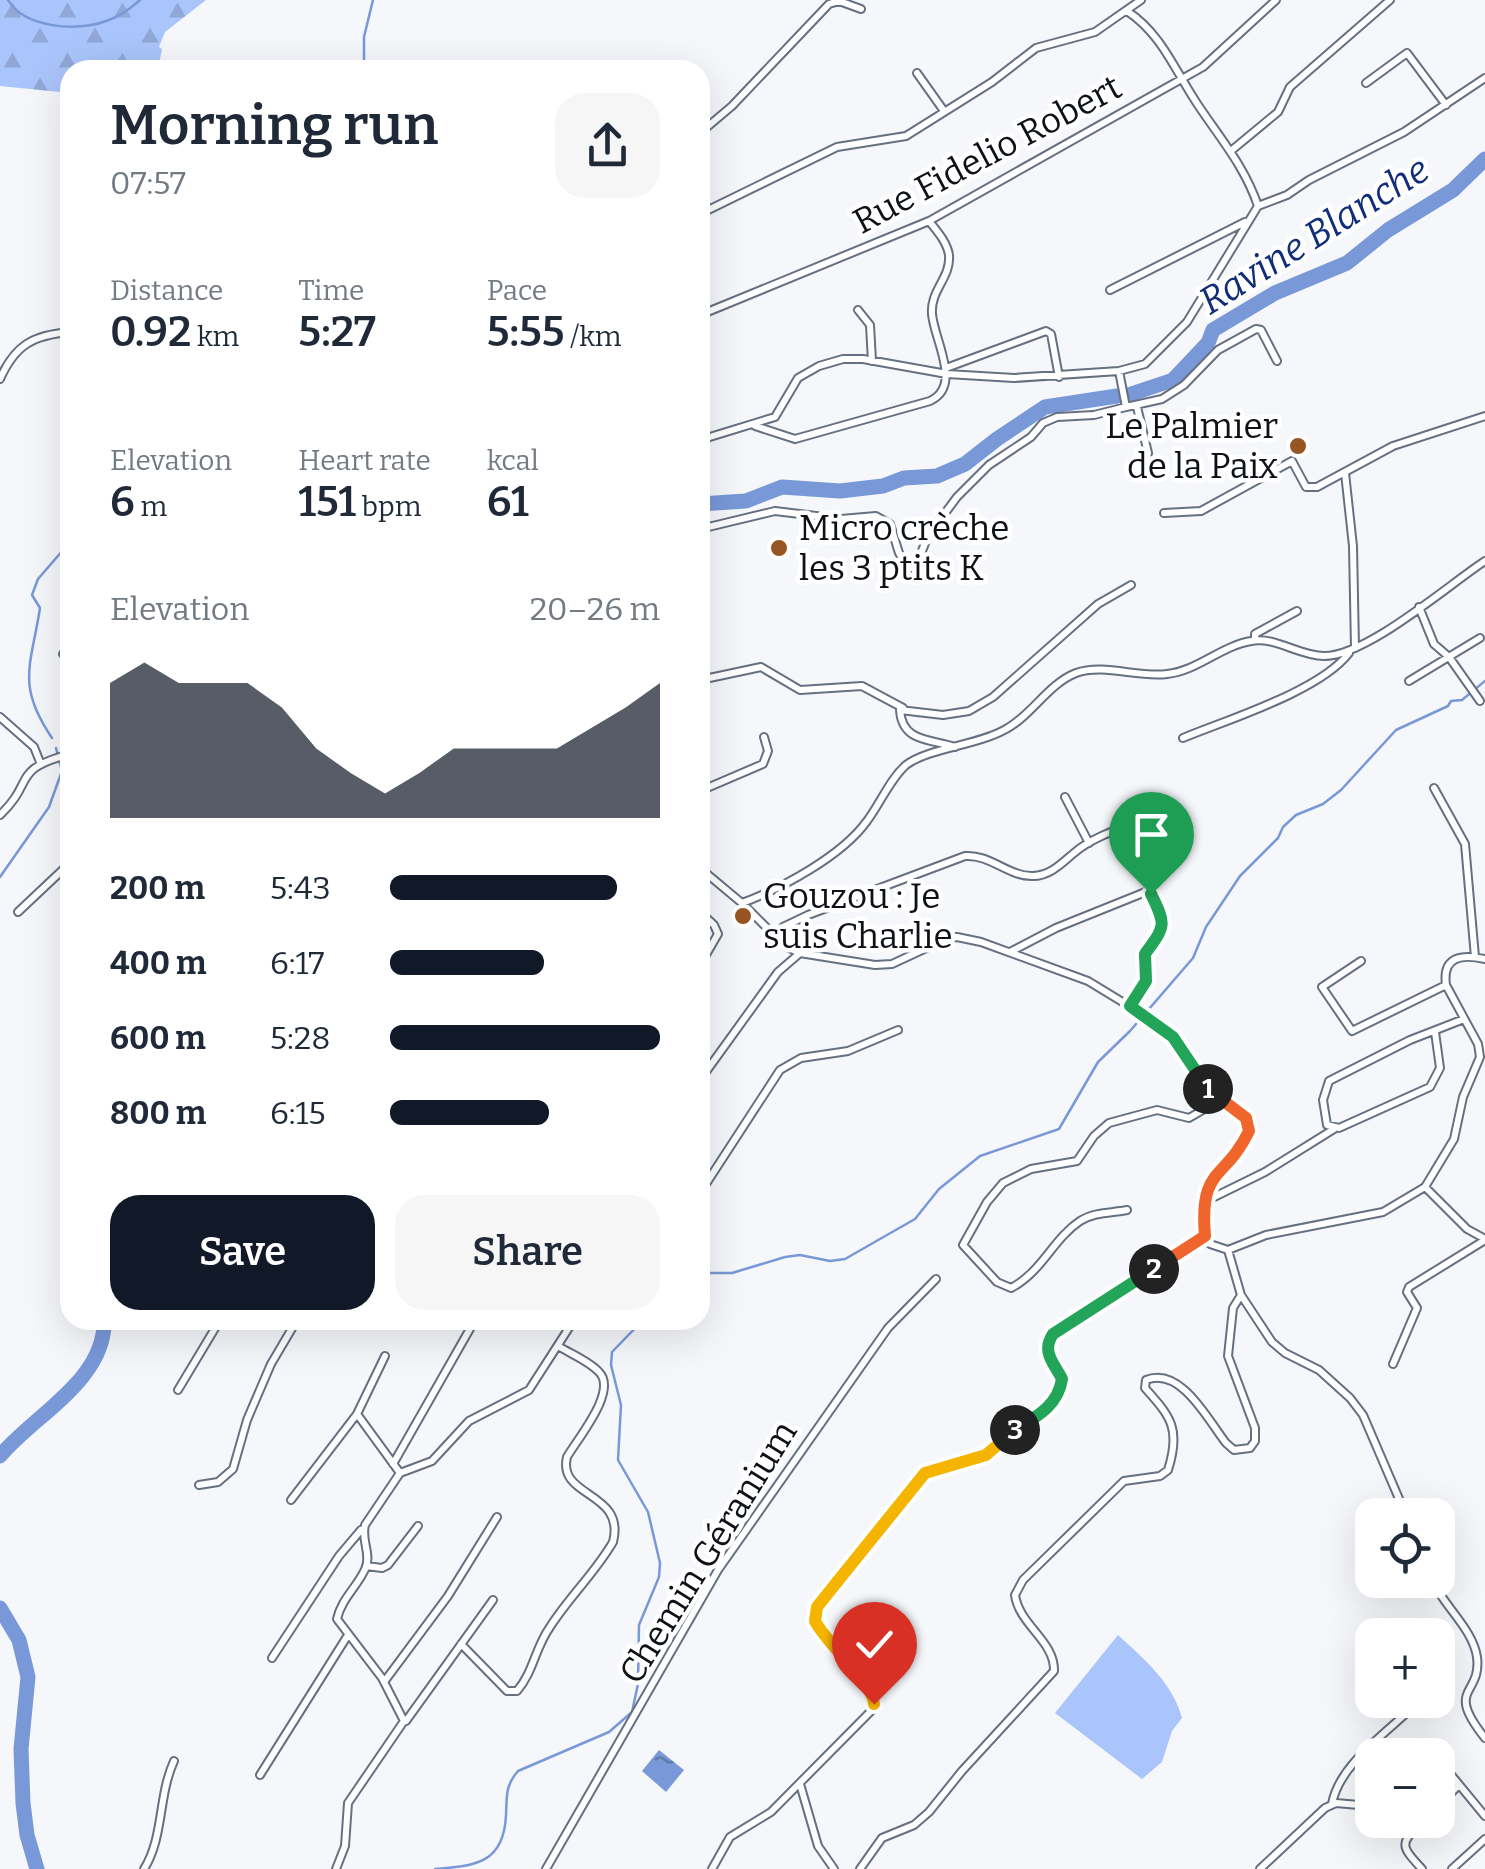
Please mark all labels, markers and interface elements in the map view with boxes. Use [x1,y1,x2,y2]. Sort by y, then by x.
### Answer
street label: Rue Fidelio Robert [846,66,1128,242]
text: Morning run [110,93,438,159]
button: share [555,93,660,198]
water label: Ravine Blanche [1191,146,1437,324]
text: 07:57 [110,164,186,202]
text: Distance [110,274,223,307]
text: Time [298,274,364,307]
text: Pace [487,274,547,307]
text: 0.92 [110,307,191,357]
text: 5:27 [298,307,376,357]
text: 5:55 [487,307,565,357]
text: km [191,320,239,353]
text: /km [565,320,622,353]
place label: Le Palmier de la Paix [1105,405,1278,487]
marker: Le Palmier de la Paix [1287,435,1309,457]
text: Elevation [110,444,232,477]
text: Heart rate [298,444,431,477]
text: kcal [487,444,539,477]
text: 6 [110,477,135,527]
text: 151 [298,477,356,527]
text: 61 [487,477,529,527]
text: m [135,490,167,523]
text: bpm [356,490,421,523]
place label: Micro crèche les 3 ptits K [799,507,1009,589]
marker: Micro crèche les 3 ptits K [768,537,790,559]
text: Elevation [110,590,250,628]
text: 20–26 m [530,590,660,628]
pin [1109,792,1194,895]
icon: arrive [1124,807,1179,862]
text: 200 m [110,869,205,907]
text: 5:43 [270,869,331,907]
place label: Gouzou : Je suis Charlie [763,875,953,957]
marker: Gouzou : Je suis Charlie [732,905,754,927]
text: 400 m [110,944,206,982]
text: 6:17 [270,944,324,982]
text: 600 m [110,1019,206,1057]
text: 5:28 [270,1019,330,1057]
pin: 1 [1183,1064,1233,1114]
text: 1 [1202,1072,1214,1105]
text: 800 m [110,1094,206,1132]
text: 6:15 [270,1094,326,1132]
button: Save [110,1195,375,1310]
button: Share [395,1195,660,1310]
pin: 2 [1129,1244,1179,1294]
text: 2 [1146,1252,1162,1285]
pin: 3 [990,1405,1040,1455]
street label: Chemin Géranium [610,1413,806,1691]
text: 3 [1007,1413,1023,1446]
map controls [1355,1498,1455,1838]
button: locate [1355,1498,1455,1598]
pin [832,1602,917,1705]
icon: check [847,1617,902,1672]
button: + [1355,1618,1455,1718]
button: − [1355,1738,1455,1838]

